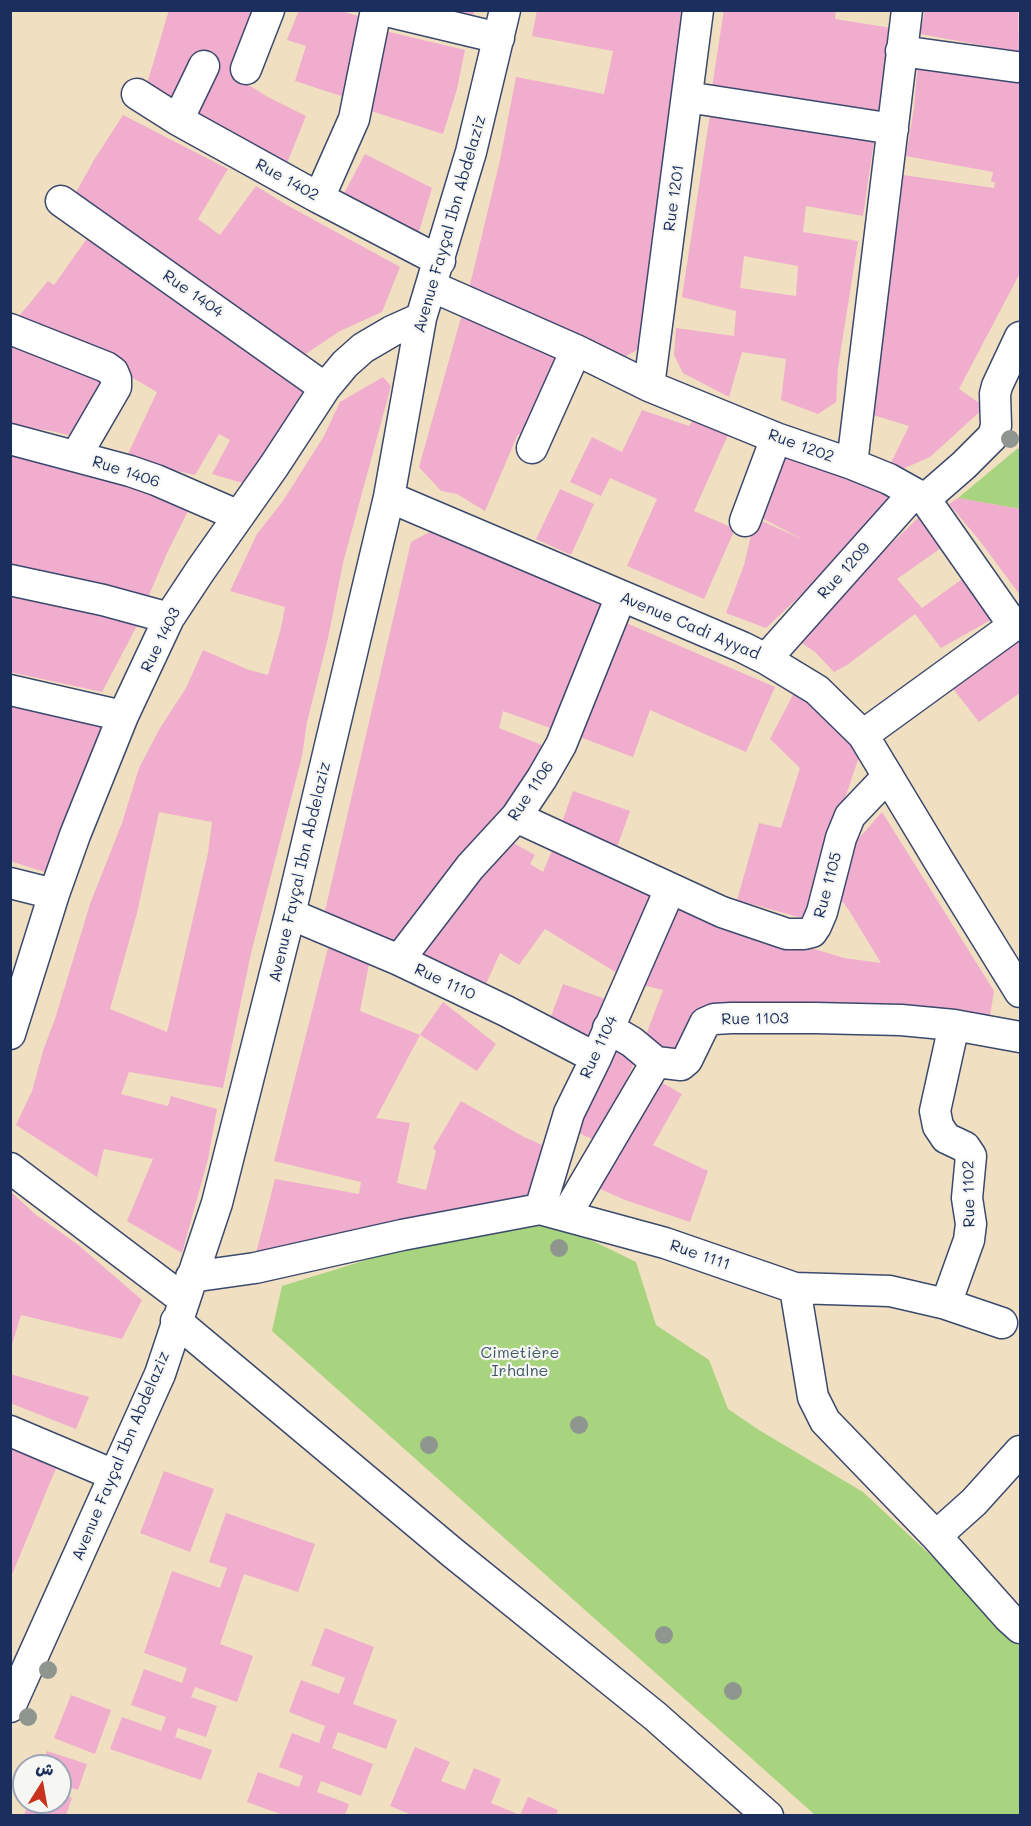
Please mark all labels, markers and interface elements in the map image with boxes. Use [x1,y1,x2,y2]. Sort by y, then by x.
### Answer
street label: Avenue Fayçal Ibn Abdelaziz [410,113,490,335]
street label: Rue 1402 [252,155,322,205]
street label: Rue 1201 [660,163,688,233]
street label: Rue 1404 [159,266,227,322]
street label: Rue 1202 [765,425,837,467]
street label: Rue 1406 [90,452,162,492]
street label: Rue 1209 [814,539,874,603]
street label: Avenue Cadi Ayyad [617,588,763,664]
street label: Rue 1403 [137,604,185,676]
street label: Rue 1106 [504,757,558,825]
street label: Avenue Fayçal Ibn Abdelaziz [265,760,335,984]
street label: Rue 1105 [810,850,846,920]
street label: Rue 1110 [411,959,479,1005]
street label: Rue 1103 [721,1009,789,1029]
street label: Rue 1104 [576,1012,622,1082]
street label: Rue 1102 [959,1160,979,1228]
street label: Rue 1111 [667,1236,733,1274]
park label: Cimetière Irhalne [481,1343,559,1381]
street label: Avenue Fayçal Ibn Abdelaziz [68,1348,174,1564]
north arrow [12,1754,72,1814]
text: ش [34,1756,56,1780]

